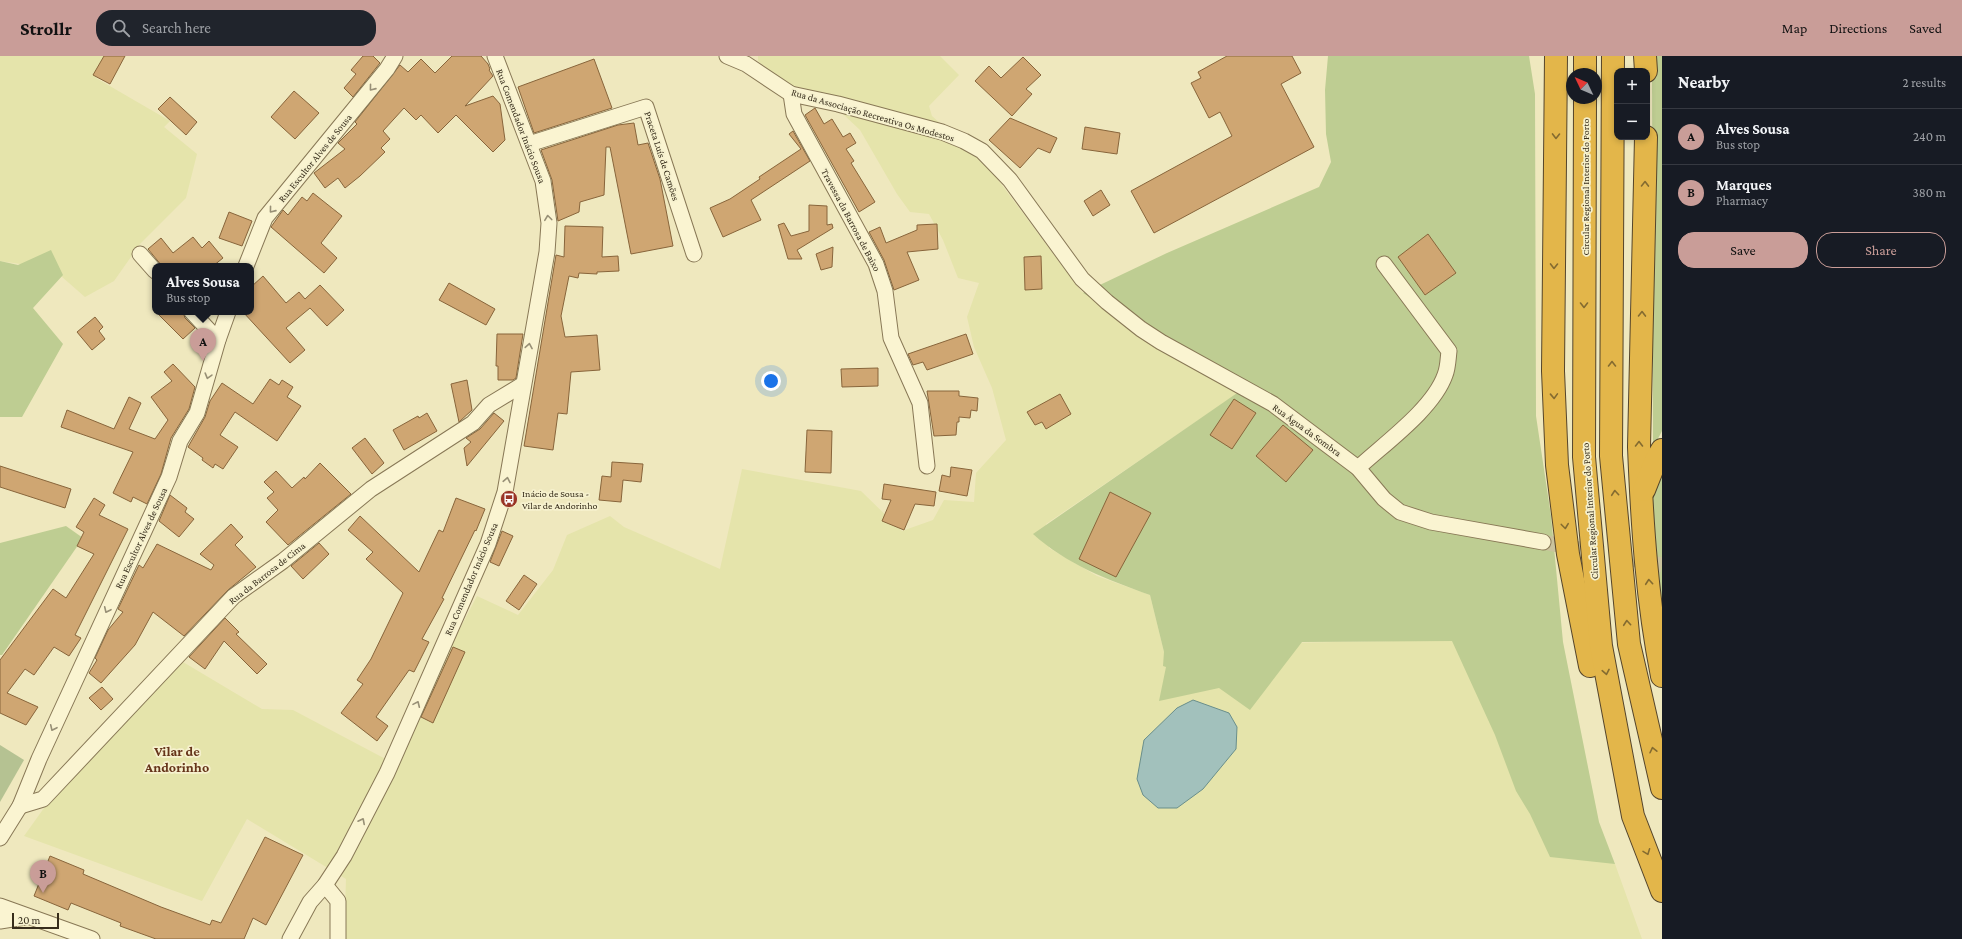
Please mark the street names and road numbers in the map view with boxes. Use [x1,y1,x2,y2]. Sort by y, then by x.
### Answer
street label: Rua Comendador Inácio Sousa [494,67,548,185]
street label: Rua da Associação Recreativa Os Modestos [790,86,956,144]
street label: Praceta Luís de Camões [642,110,682,202]
street label: Rua Escultor Alves de Sousa [276,111,354,204]
street label: Circular Regional Interior do Porto [1580,118,1591,255]
street label: Travessa da Barrosa de Baixo [819,167,883,273]
street label: Rua Água da Sombra [1271,401,1344,459]
street label: Circular Regional Interior do Porto [1580,442,1600,580]
street label: Rua Escultor Alves de Sousa [113,485,169,590]
street label: Rua Comendador Inácio Sousa [442,521,500,637]
street label: Rua da Barrosa de Cima [227,539,308,606]

